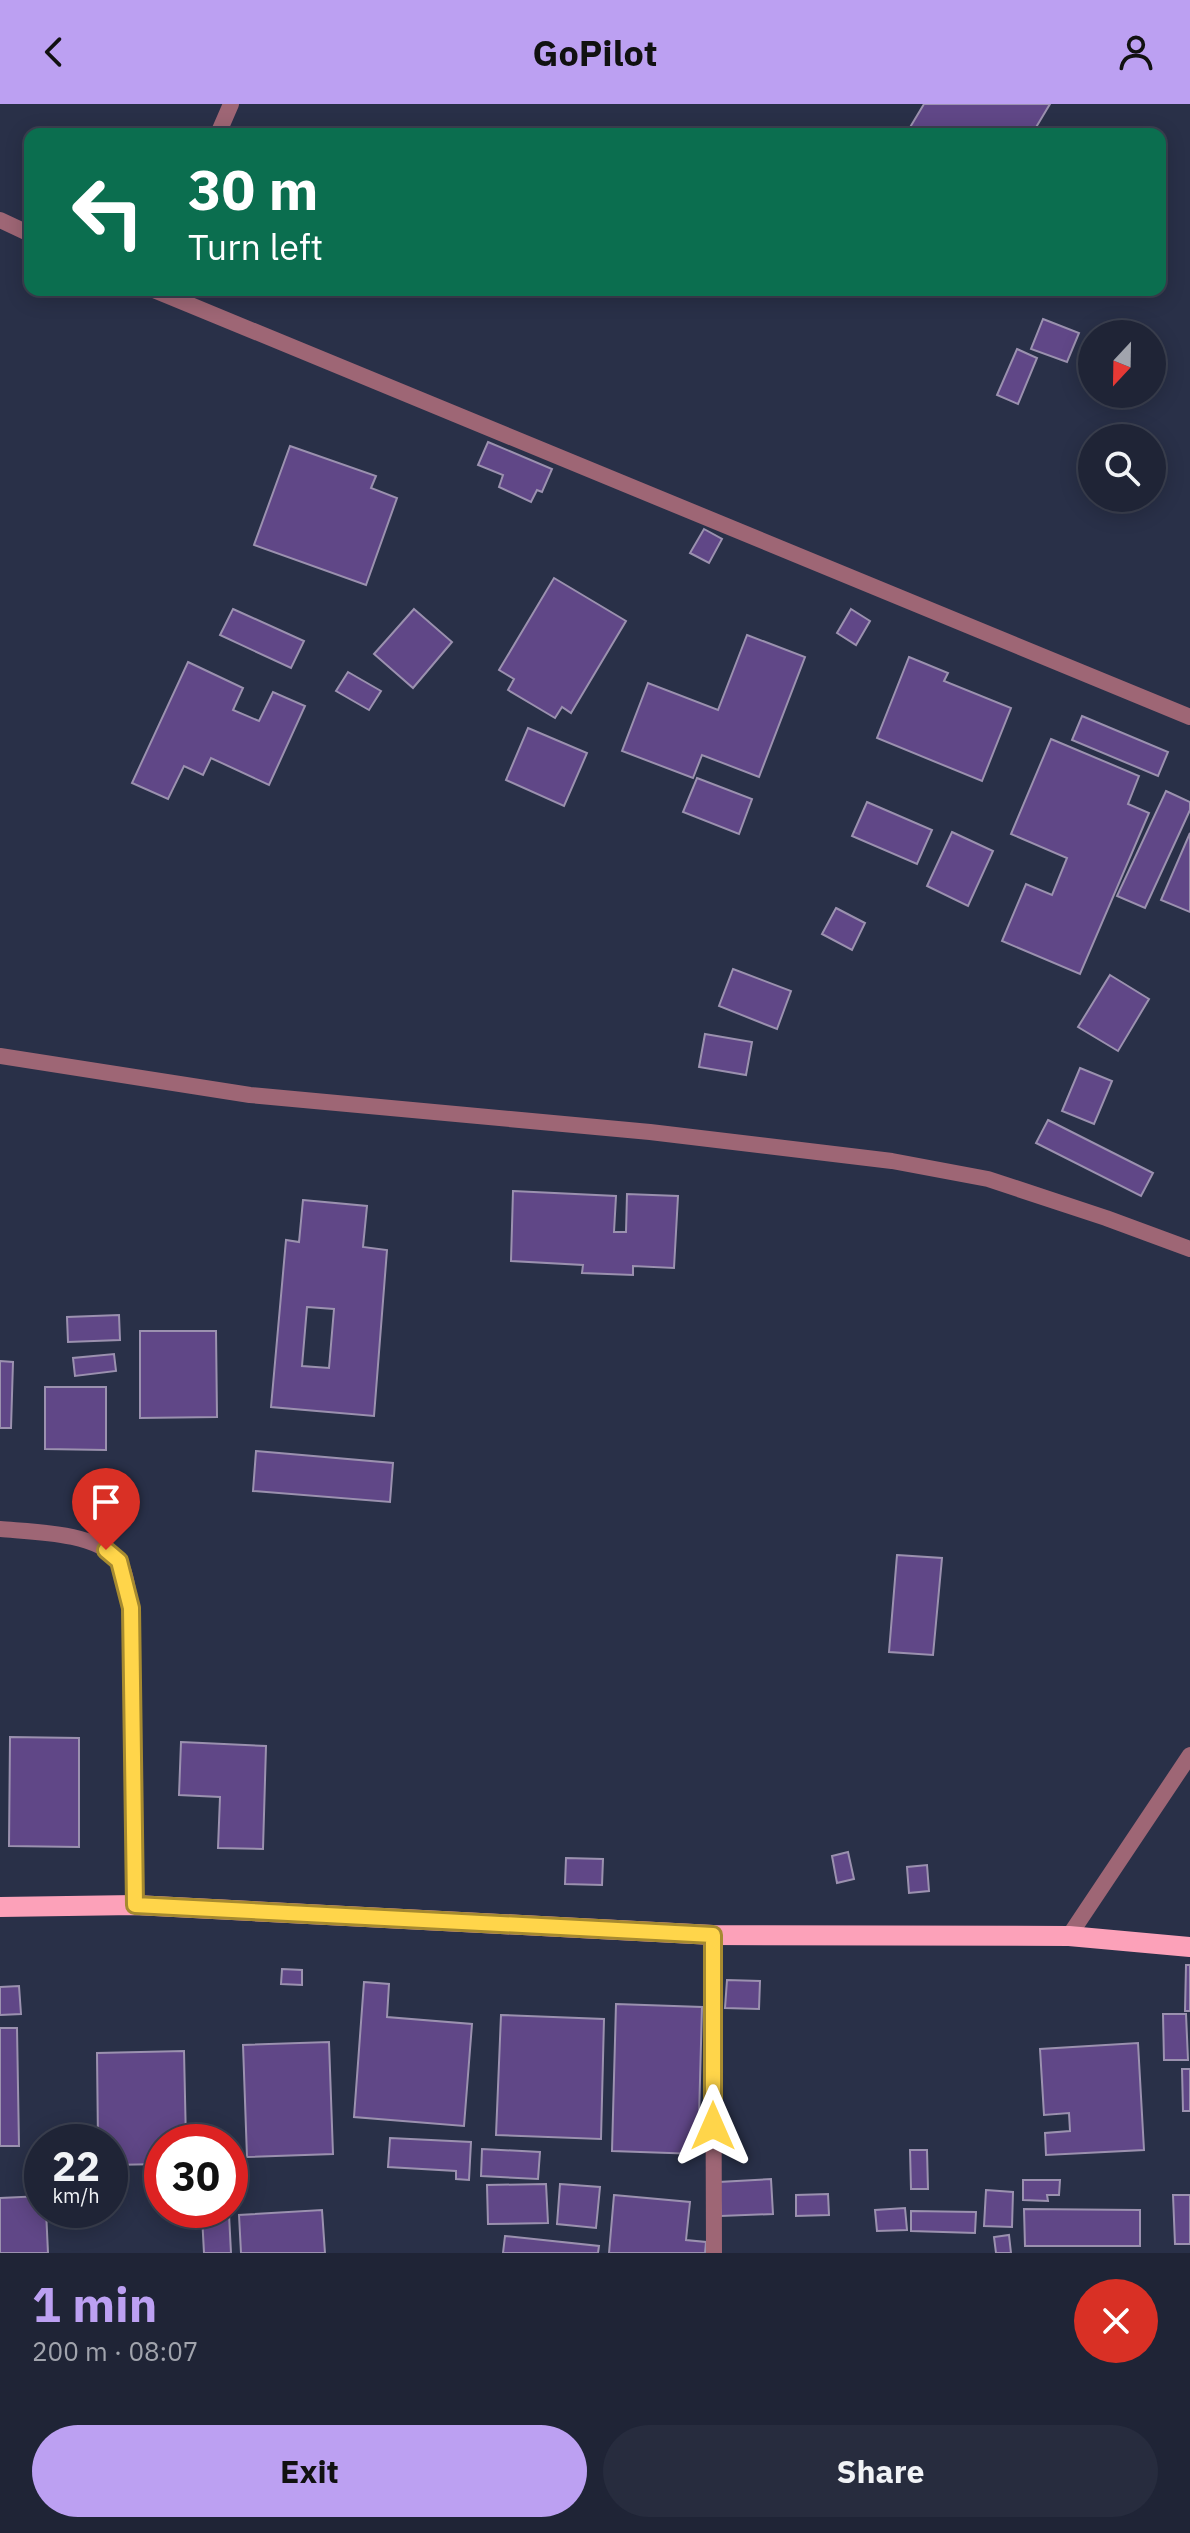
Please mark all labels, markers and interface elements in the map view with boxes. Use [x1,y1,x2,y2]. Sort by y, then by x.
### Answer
text: GoPilot [533,29,657,76]
icon: back [32,30,76,74]
icon: person [1114,30,1158,74]
text: 30 m [188,153,318,225]
icon: left [56,160,160,264]
text: Turn left [188,223,323,270]
north arrow [1078,320,1166,408]
map controls [1078,320,1166,512]
button: search [1078,424,1166,512]
pin [72,1468,140,1550]
icon: arrive [84,1480,128,1524]
position arrow [671,2084,755,2168]
speed limit sign: 30 [144,2124,248,2228]
text: 22 [52,2140,100,2192]
text: km/h [52,2182,100,2209]
text: 1 min [32,2273,157,2335]
button: close [1074,2279,1158,2363]
text: 200 m · 08:07 [32,2334,198,2368]
button: Exit [32,2425,587,2517]
button: Share [603,2425,1158,2517]

